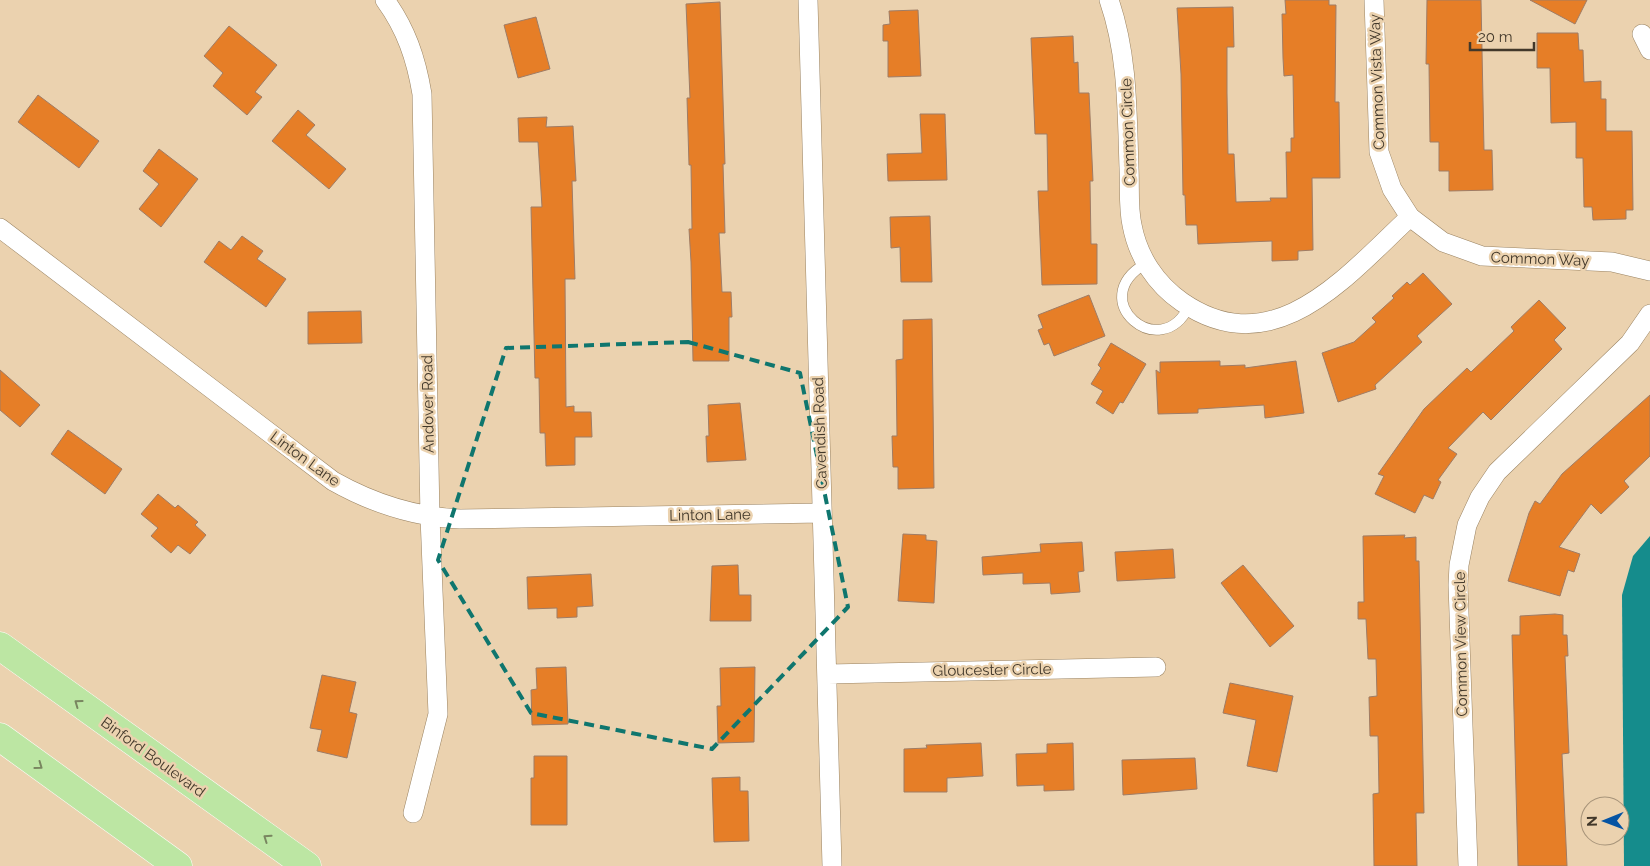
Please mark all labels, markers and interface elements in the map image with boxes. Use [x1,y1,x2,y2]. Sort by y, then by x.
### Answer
street label: Common Vista Way [1366,14,1388,150]
scale bar [1470,20,1534,52]
text: 20 m [1478,28,1513,46]
street label: Common Circle [1117,78,1139,186]
street label: Common Way [1490,248,1590,270]
street label: Andover Road [418,355,438,453]
street label: Cavendish Road [809,377,831,489]
street label: Linton Lane [267,428,343,490]
street label: Linton Lane [669,505,751,525]
street label: Common View Circle [1451,571,1471,717]
street label: Gloucester Circle [932,660,1052,680]
one-way arrow [74,700,84,709]
street label: Binford Boulevard [97,713,209,801]
one-way arrow [33,760,43,769]
north arrow [1580,796,1630,846]
text: N [1584,816,1600,827]
one-way arrow [263,835,272,844]

